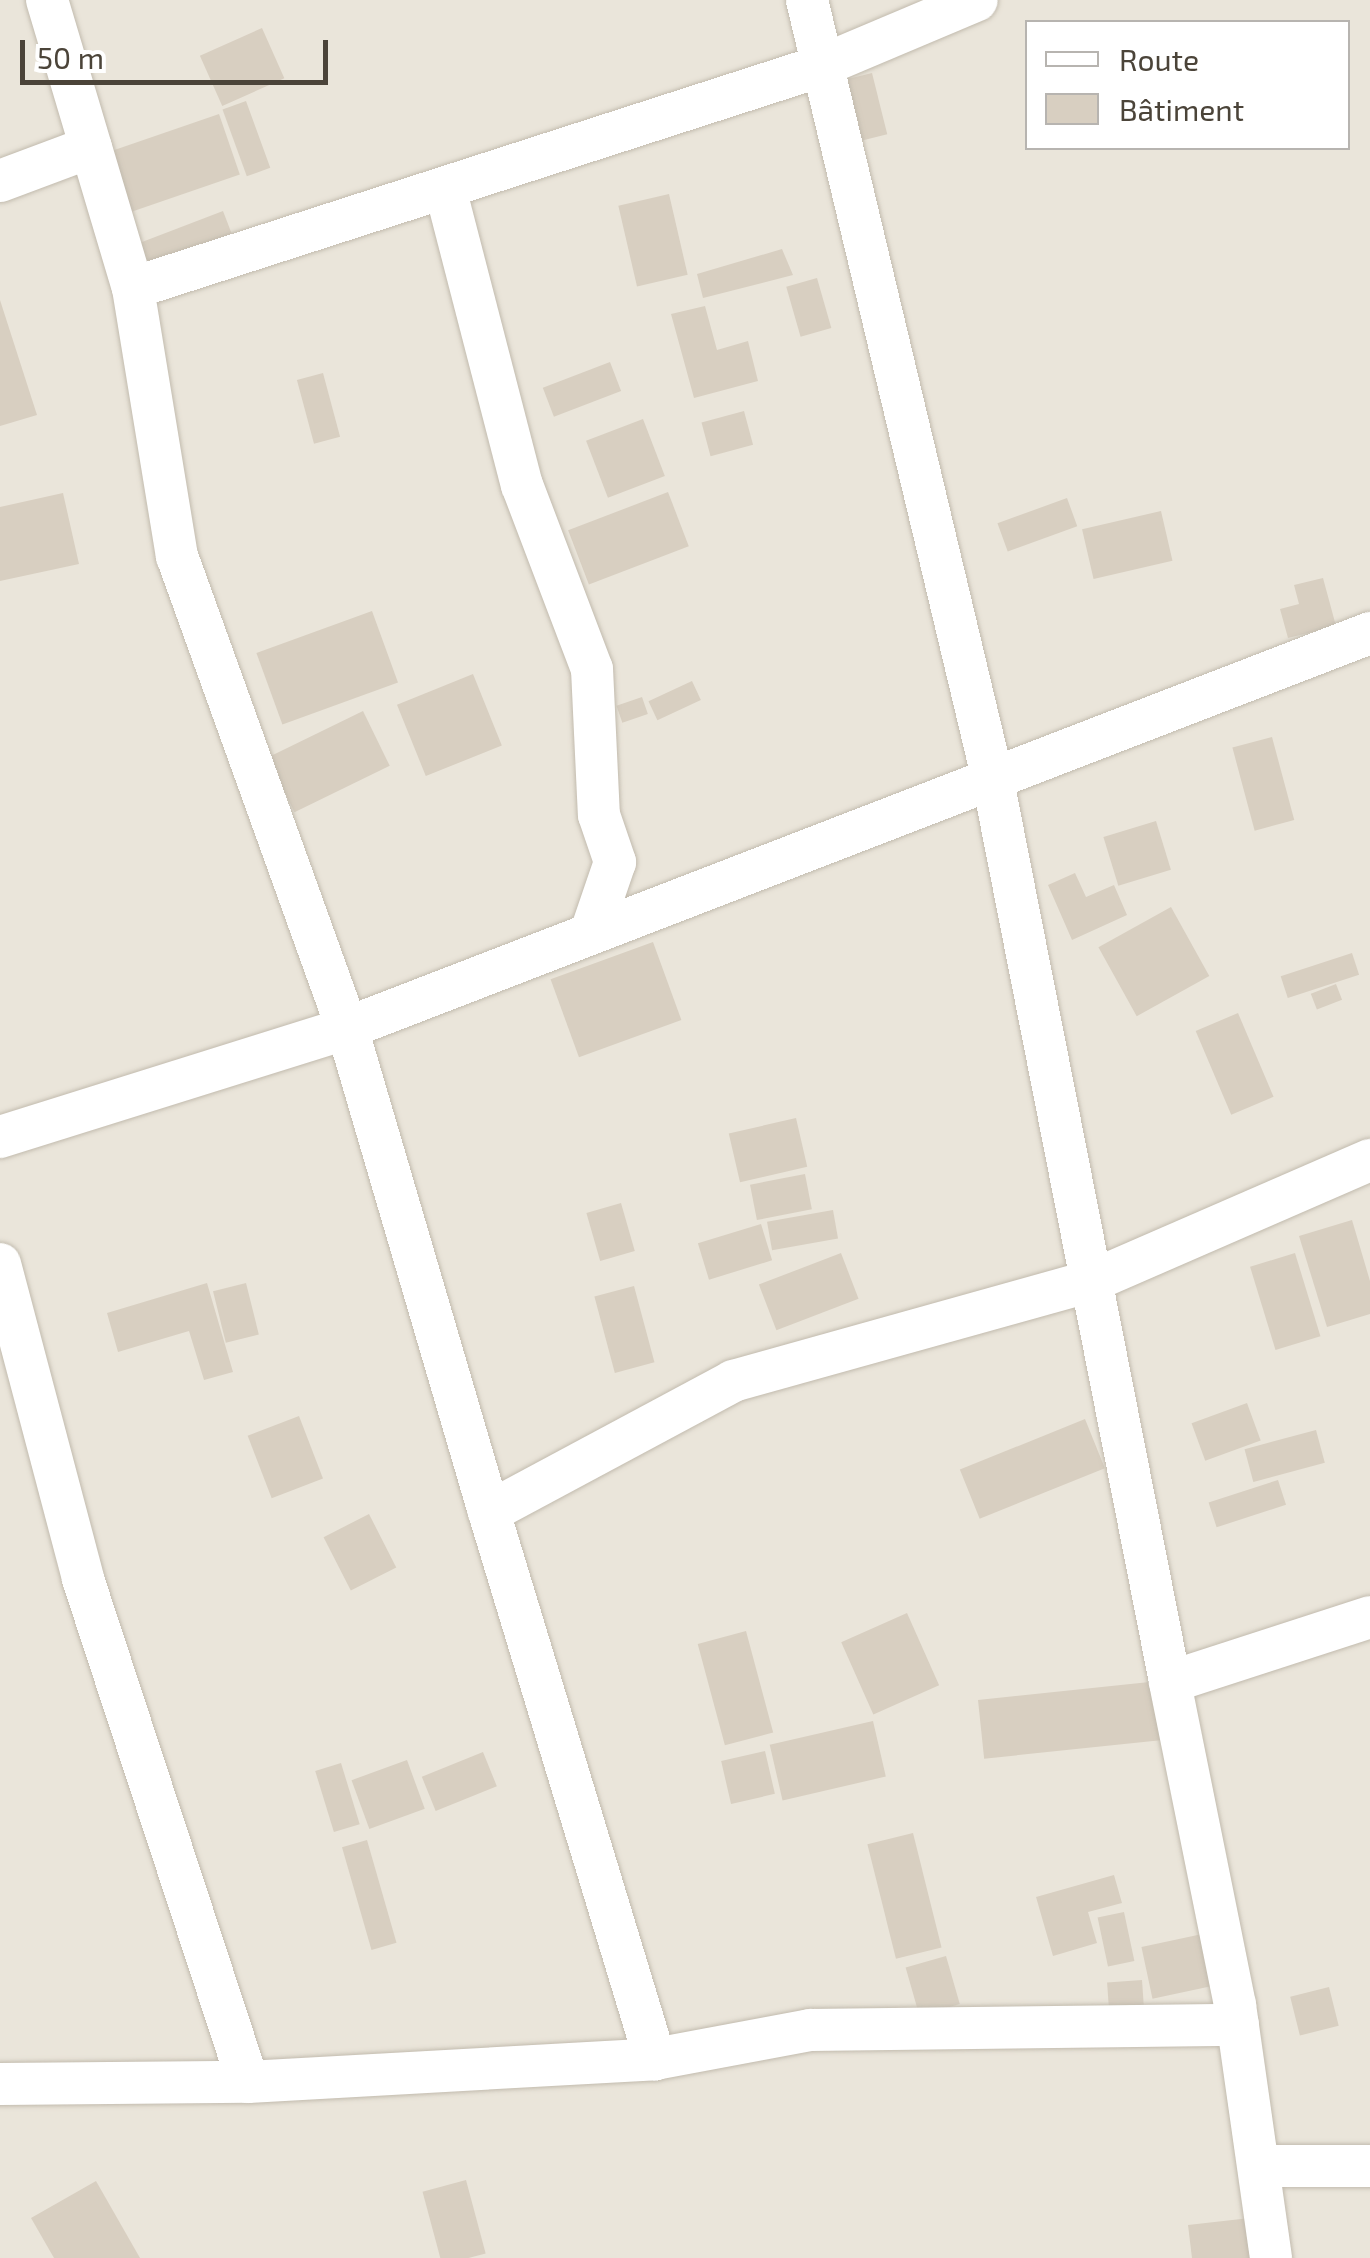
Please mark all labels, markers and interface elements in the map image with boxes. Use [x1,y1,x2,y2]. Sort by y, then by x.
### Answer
scale bar [25,20,332,82]
legend [1025,20,1350,150]
text: 50 m [37,39,104,75]
text: Route [1119,41,1199,77]
text: Bâtiment [1119,91,1244,127]

